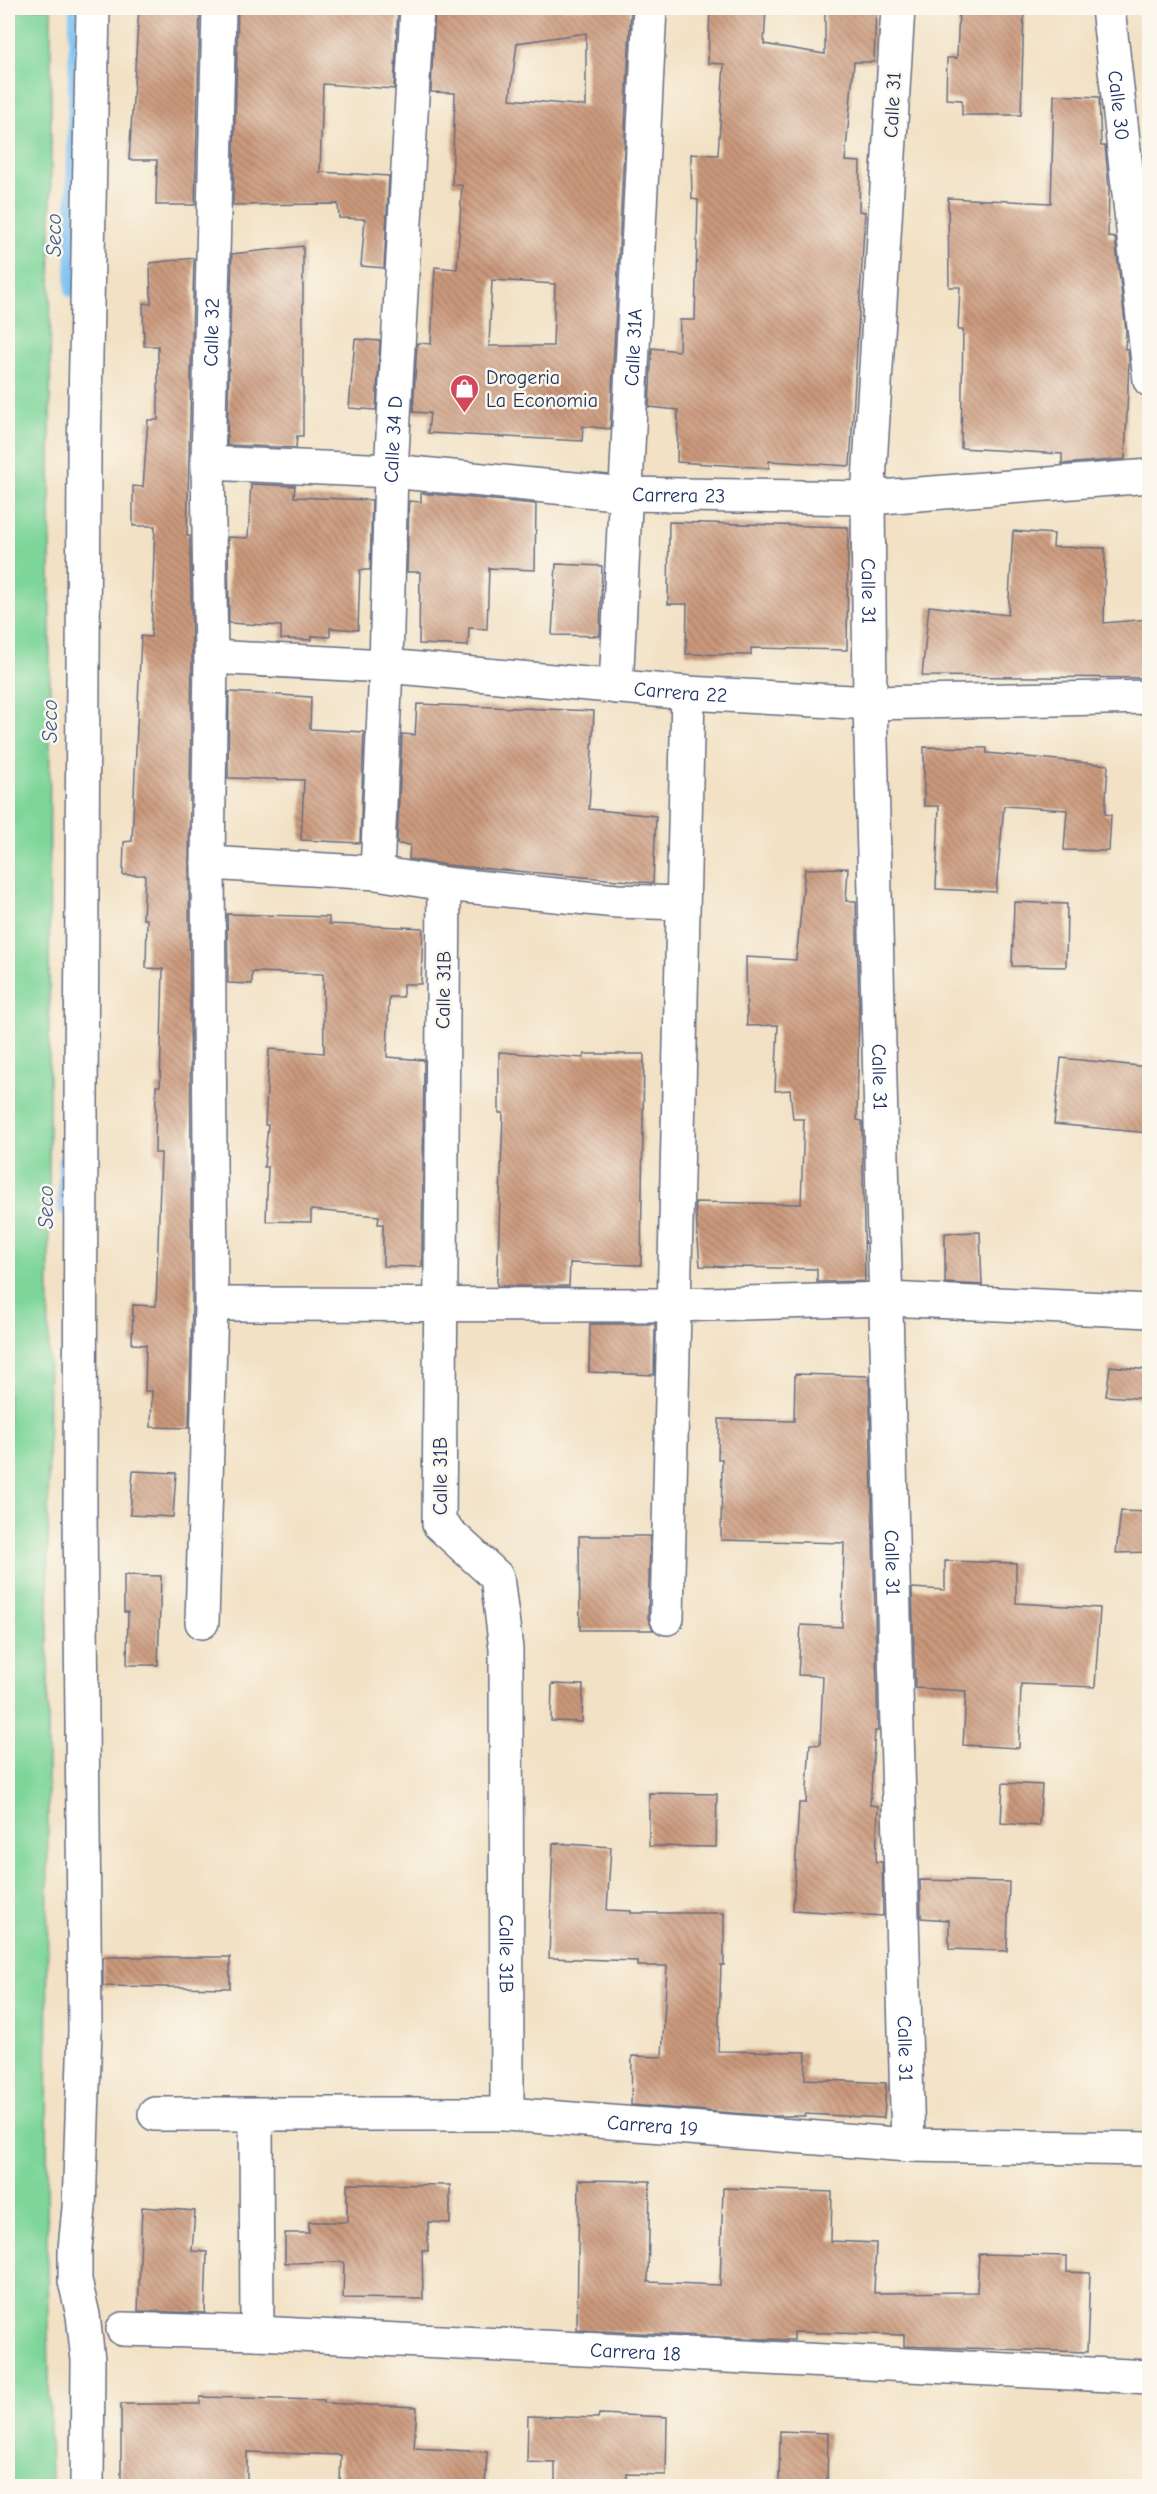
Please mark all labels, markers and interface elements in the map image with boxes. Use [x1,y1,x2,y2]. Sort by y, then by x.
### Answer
street label: Calle 30 [1103,69,1134,142]
street label: Calle 31 [879,71,906,139]
water label: Seco [42,213,66,257]
street label: Calle 32 [199,298,224,367]
street label: Calle 31A [620,308,647,387]
place label: Drogeria La Economia [486,366,598,412]
shop icon: Drogeria La Economia [449,372,481,414]
street label: Calle 34 D [380,395,407,483]
street label: Carrera 23 [632,483,726,508]
street label: Calle 31 [857,558,880,624]
street label: Carrera 22 [633,677,728,707]
water label: Seco [38,699,62,743]
street label: Calle 31B [431,951,456,1029]
street label: Calle 31 [867,1044,892,1110]
water label: Seco [34,1185,58,1229]
street label: Calle 31B [429,1437,452,1515]
street label: Calle 31 [880,1529,905,1596]
street label: Calle 31B [495,1915,518,1993]
street label: Calle 31 [893,2015,917,2082]
street label: Carrera 19 [606,2111,699,2141]
street label: Carrera 18 [589,2338,681,2366]

